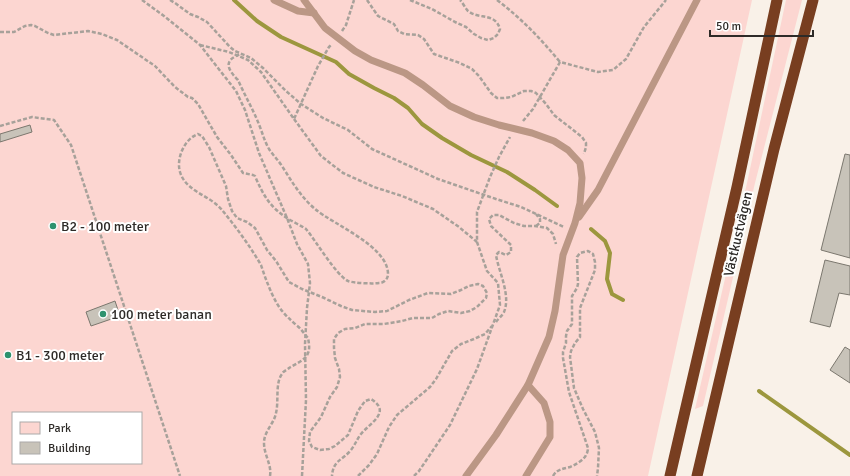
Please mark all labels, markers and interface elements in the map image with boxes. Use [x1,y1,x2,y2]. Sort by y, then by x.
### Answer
scale bar [710,12,813,38]
text: 50 m [716,19,741,34]
street label: Västkustvägen [720,190,756,278]
place label: B2 - 100 meter [61,218,150,235]
marker: B2 - 100 meter [48,221,58,231]
place label: 100 meter banan [111,306,212,323]
marker: 100 meter banan [98,309,108,319]
place label: B1 - 300 meter [16,347,105,364]
marker: B1 - 300 meter [3,350,13,360]
legend [12,412,142,464]
text: Park [48,421,71,436]
text: Building [48,441,91,456]

